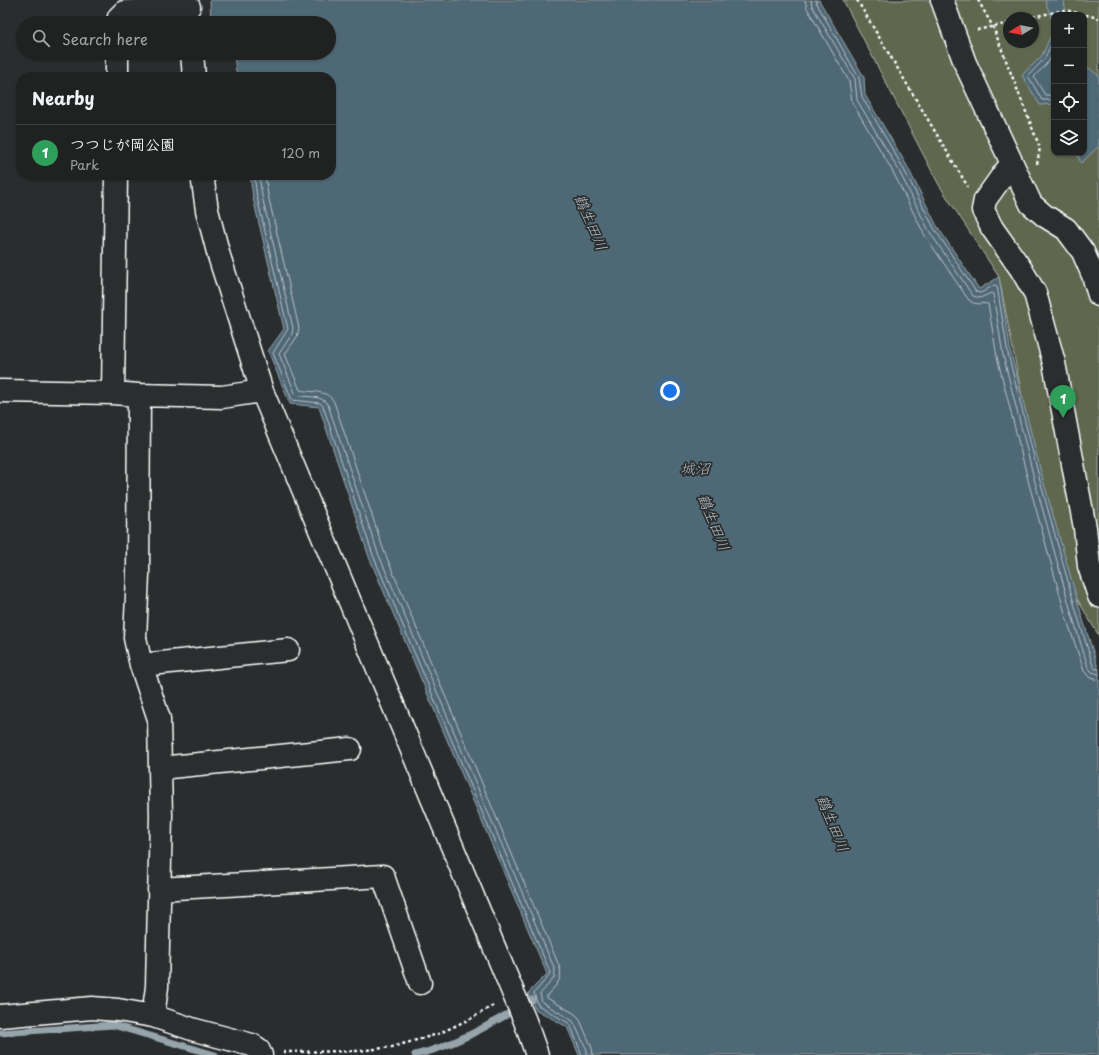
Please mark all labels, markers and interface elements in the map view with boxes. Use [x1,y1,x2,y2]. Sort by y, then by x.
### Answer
north arrow [1003,12,1039,48]
map controls [1051,12,1087,156]
button: + [1051,12,1087,48]
search box [16,16,336,60]
icon: search [30,27,52,49]
text: Search here [62,27,148,50]
button: − [1051,48,1087,84]
button: locate [1051,84,1087,120]
text: Nearby [32,85,94,111]
button: layers [1051,120,1087,156]
text: つつじが岡公園 [70,132,175,155]
text: 1 [42,143,48,162]
text: 120 m [281,143,320,162]
text: Park [70,155,99,174]
water label: 鶴生田川 [570,190,614,254]
your location [660,381,680,401]
pin: 1 [1050,385,1076,418]
water label: 城沼 [680,456,712,479]
water label: 鶴生田川 [693,490,737,554]
water label: 鶴生田川 [812,791,856,855]

